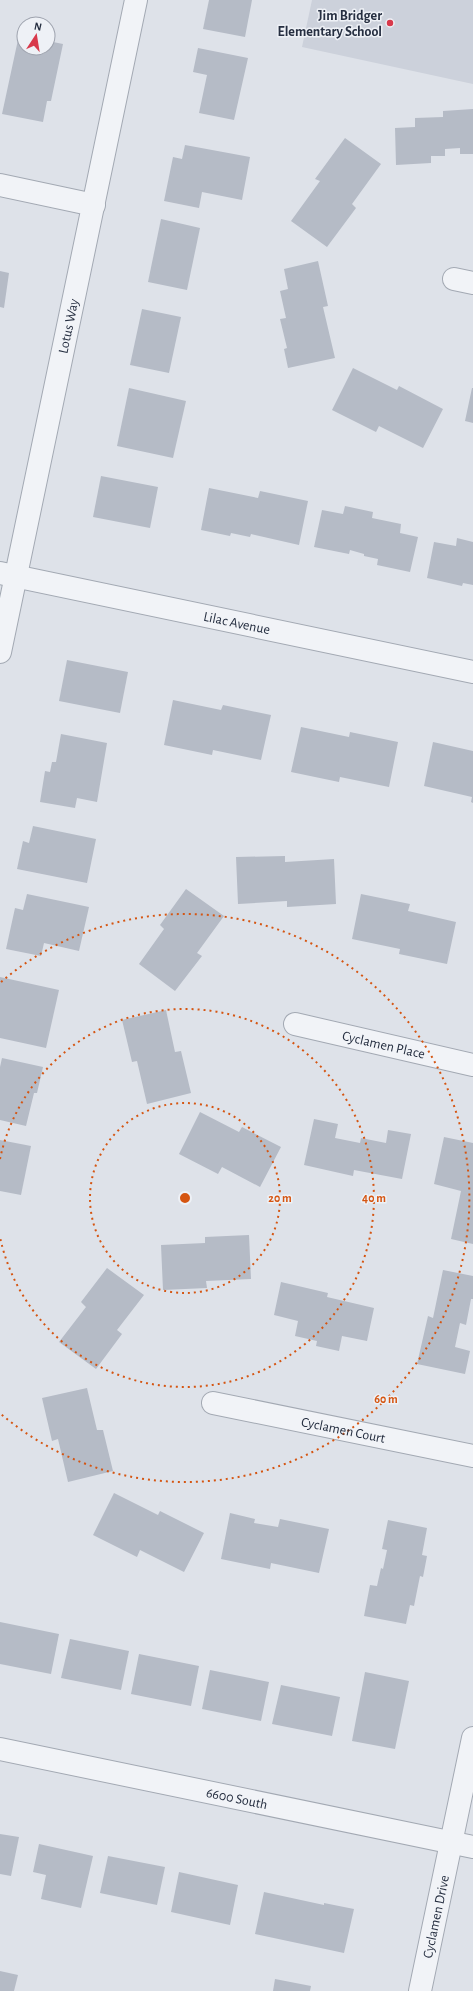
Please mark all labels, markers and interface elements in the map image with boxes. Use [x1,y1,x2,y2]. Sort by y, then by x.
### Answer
place label: Jim Bridger Elementary School [277,9,382,39]
north arrow [16,16,56,56]
marker: Jim Bridger Elementary School [385,18,395,28]
text: N [33,21,43,33]
street label: Lotus Way [56,298,82,355]
street label: Lilac Avenue [202,610,271,637]
street label: Cyclamen Place [341,1029,426,1062]
centre of rings [178,1191,192,1205]
text: 20 m [268,1192,292,1204]
text: 40 m [362,1192,386,1204]
text: 60 m [374,1393,398,1405]
street label: Cyclamen Court [300,1415,387,1446]
street label: 6600 South [205,1786,269,1812]
street label: Cyclamen Drive [421,1874,452,1960]

